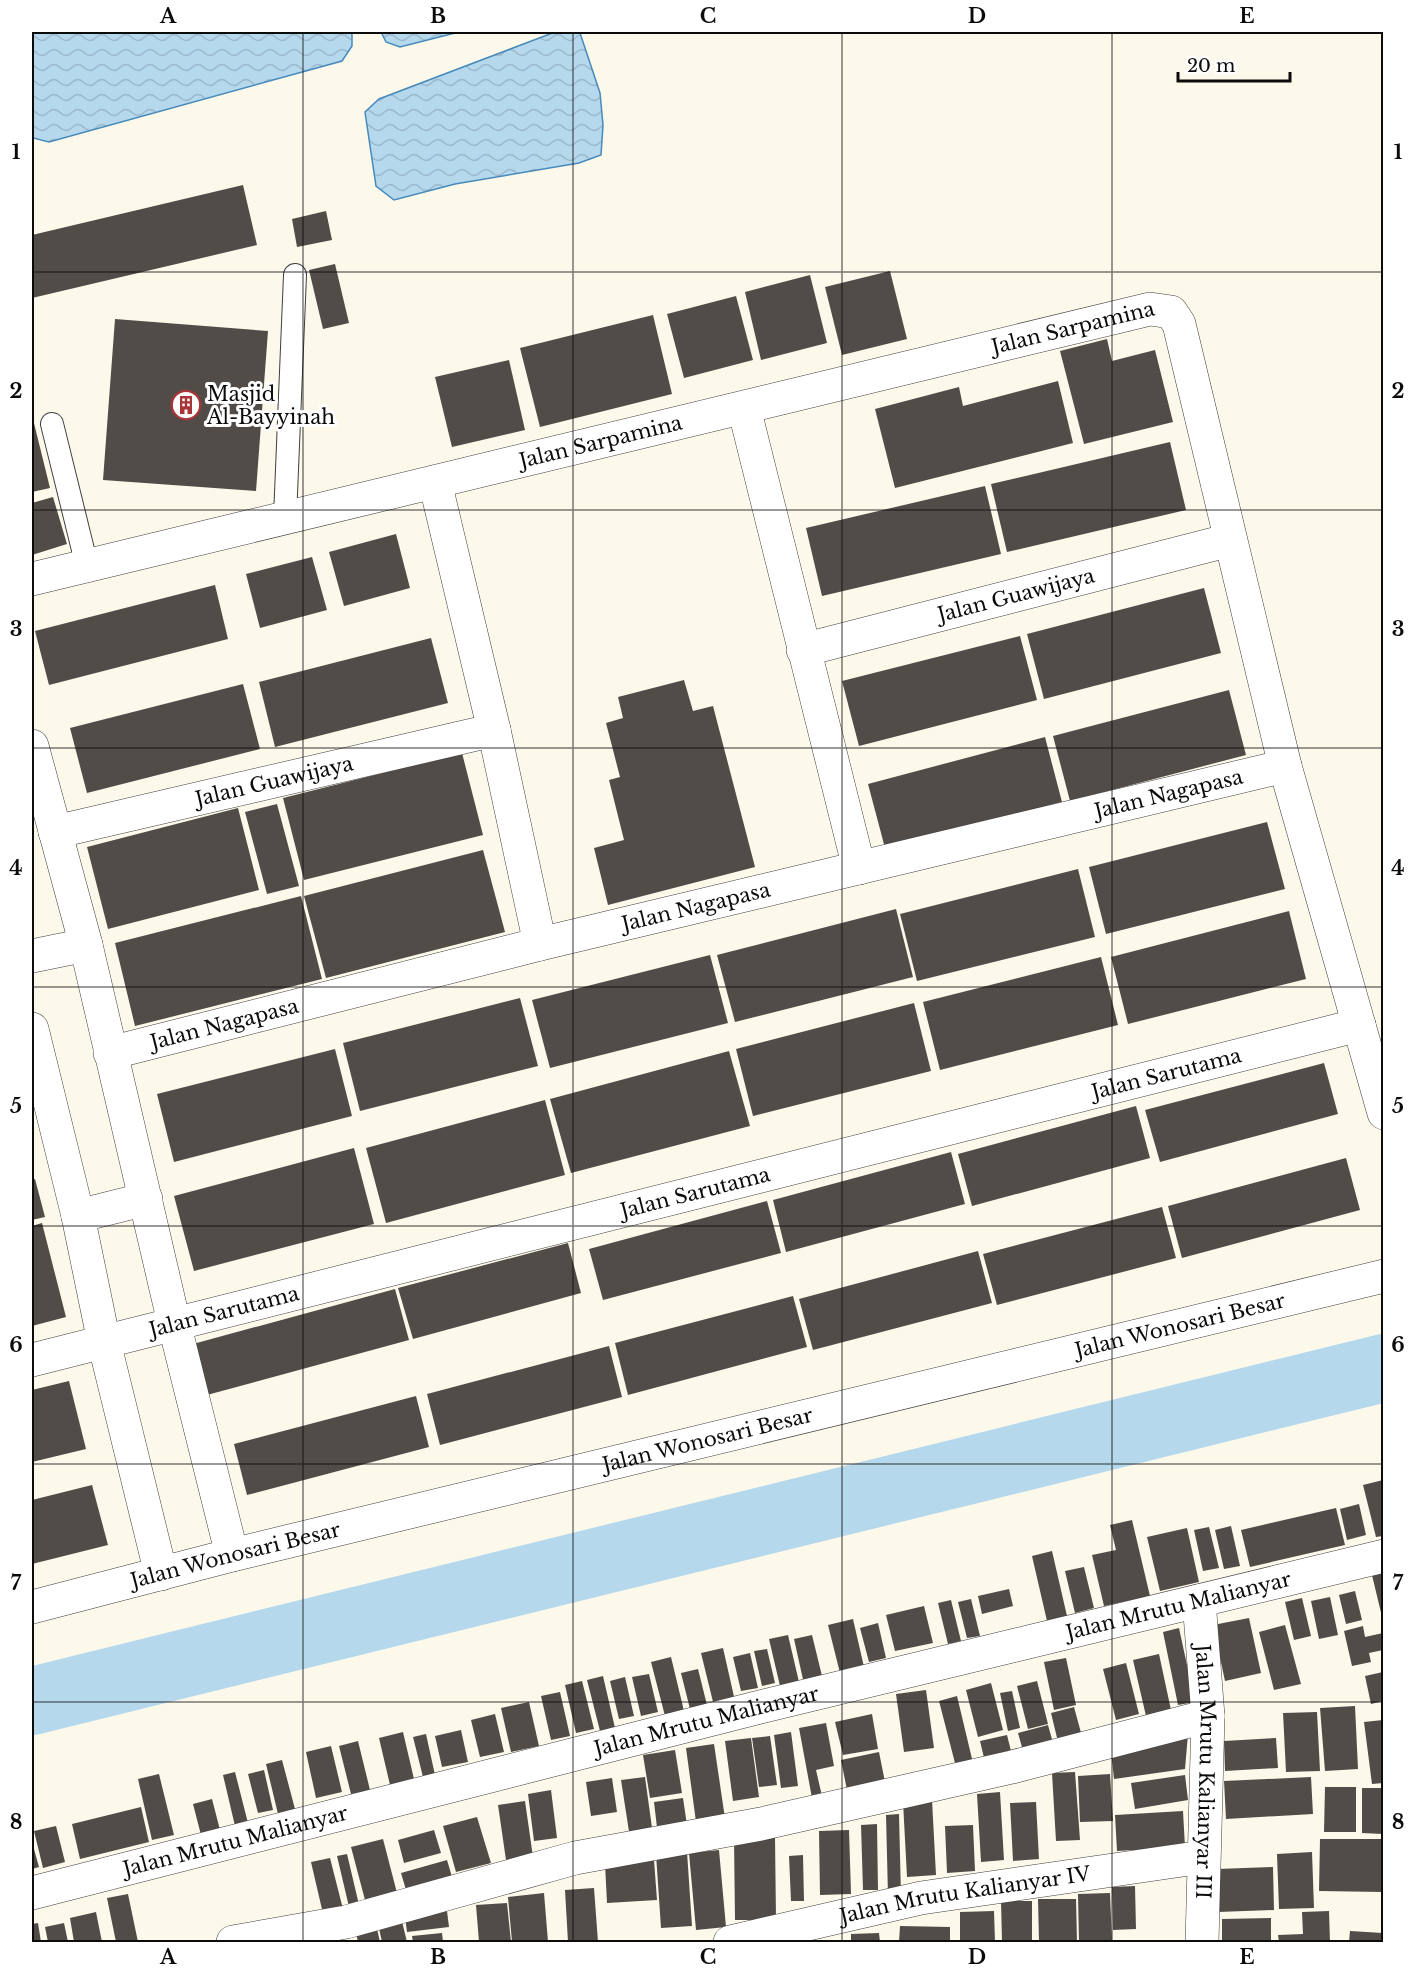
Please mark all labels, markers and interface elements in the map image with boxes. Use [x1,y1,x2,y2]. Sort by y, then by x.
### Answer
text: A [159,4,177,28]
text: B [430,4,446,28]
text: C [700,4,716,28]
text: D [968,4,986,28]
text: E [1239,4,1255,28]
scale bar [1178,45,1290,83]
text: 20 m [1187,55,1235,77]
text: 1 [12,140,21,164]
text: 1 [1394,140,1403,164]
street label: Jalan Sarpamina [986,296,1158,360]
text: 2 [9,379,23,403]
text: 2 [1391,379,1405,403]
place label: Masjid Al-Bayyinah [206,382,335,429]
building icon: Masjid Al-Bayyinah [170,389,202,421]
street label: Jalan Sarpamina [514,410,685,474]
street label: Jalan Guawijaya [932,563,1098,628]
text: 3 [10,617,22,641]
text: 3 [1392,617,1404,641]
street label: Jalan Guawijaya [190,751,356,812]
street label: Jalan Nagapasa [1089,764,1246,824]
text: 4 [9,856,23,880]
text: 4 [1391,856,1405,880]
street label: Jalan Nagapasa [616,877,774,937]
street label: Jalan Nagapasa [145,993,302,1055]
street label: Jalan Sarutama [1086,1043,1245,1105]
text: 5 [10,1094,22,1118]
text: 5 [1392,1094,1404,1118]
street label: Jalan Sarutama [615,1162,773,1224]
street label: Jalan Sarutama [144,1281,302,1343]
street label: Jalan Wonosari Besar [1070,1288,1288,1363]
text: 6 [9,1333,23,1357]
text: 6 [1391,1333,1405,1357]
street label: Jalan Wonosari Besar [597,1403,816,1478]
street label: Jalan Wonosari Besar [125,1517,343,1594]
street label: Jalan Mrutu Malianyar [1061,1567,1294,1645]
text: 7 [11,1571,22,1595]
text: 7 [1393,1571,1404,1595]
street label: Jalan Mrutu Kalianyar III [1190,1641,1220,1899]
street label: Jalan Mrutu Malianyar [589,1681,822,1762]
street label: Jalan Mrutu Malianyar [118,1801,351,1882]
text: 8 [10,1810,22,1834]
text: 8 [1392,1810,1404,1834]
street label: Jalan Mrutu Kalianyar IV [835,1861,1092,1929]
text: A [159,1945,177,1969]
text: B [430,1945,446,1969]
text: C [700,1945,716,1969]
text: D [968,1945,986,1969]
text: E [1239,1945,1255,1969]

